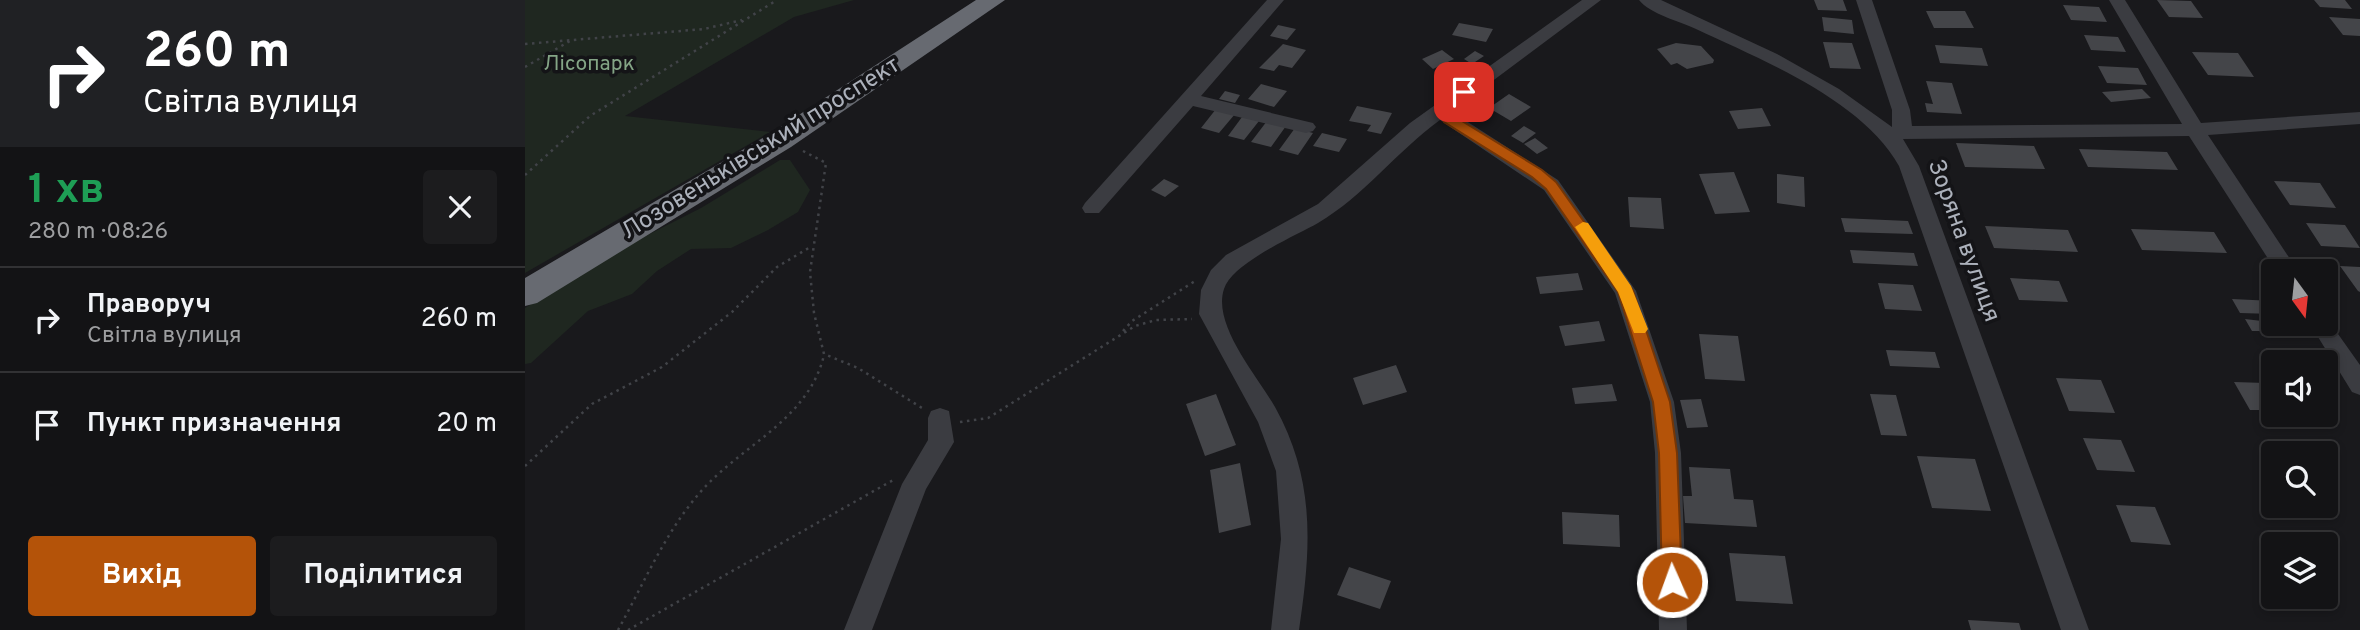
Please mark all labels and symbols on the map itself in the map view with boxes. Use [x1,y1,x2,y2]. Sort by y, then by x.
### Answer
park label: Лісопарк [543,51,635,78]
street label: Лозовеньківський проспект [616,51,906,247]
pin [1434,62,1494,122]
street label: Зоряна вулиця [1920,156,2006,326]
north arrow [2261,259,2338,336]
position arrow [1635,545,1709,619]

